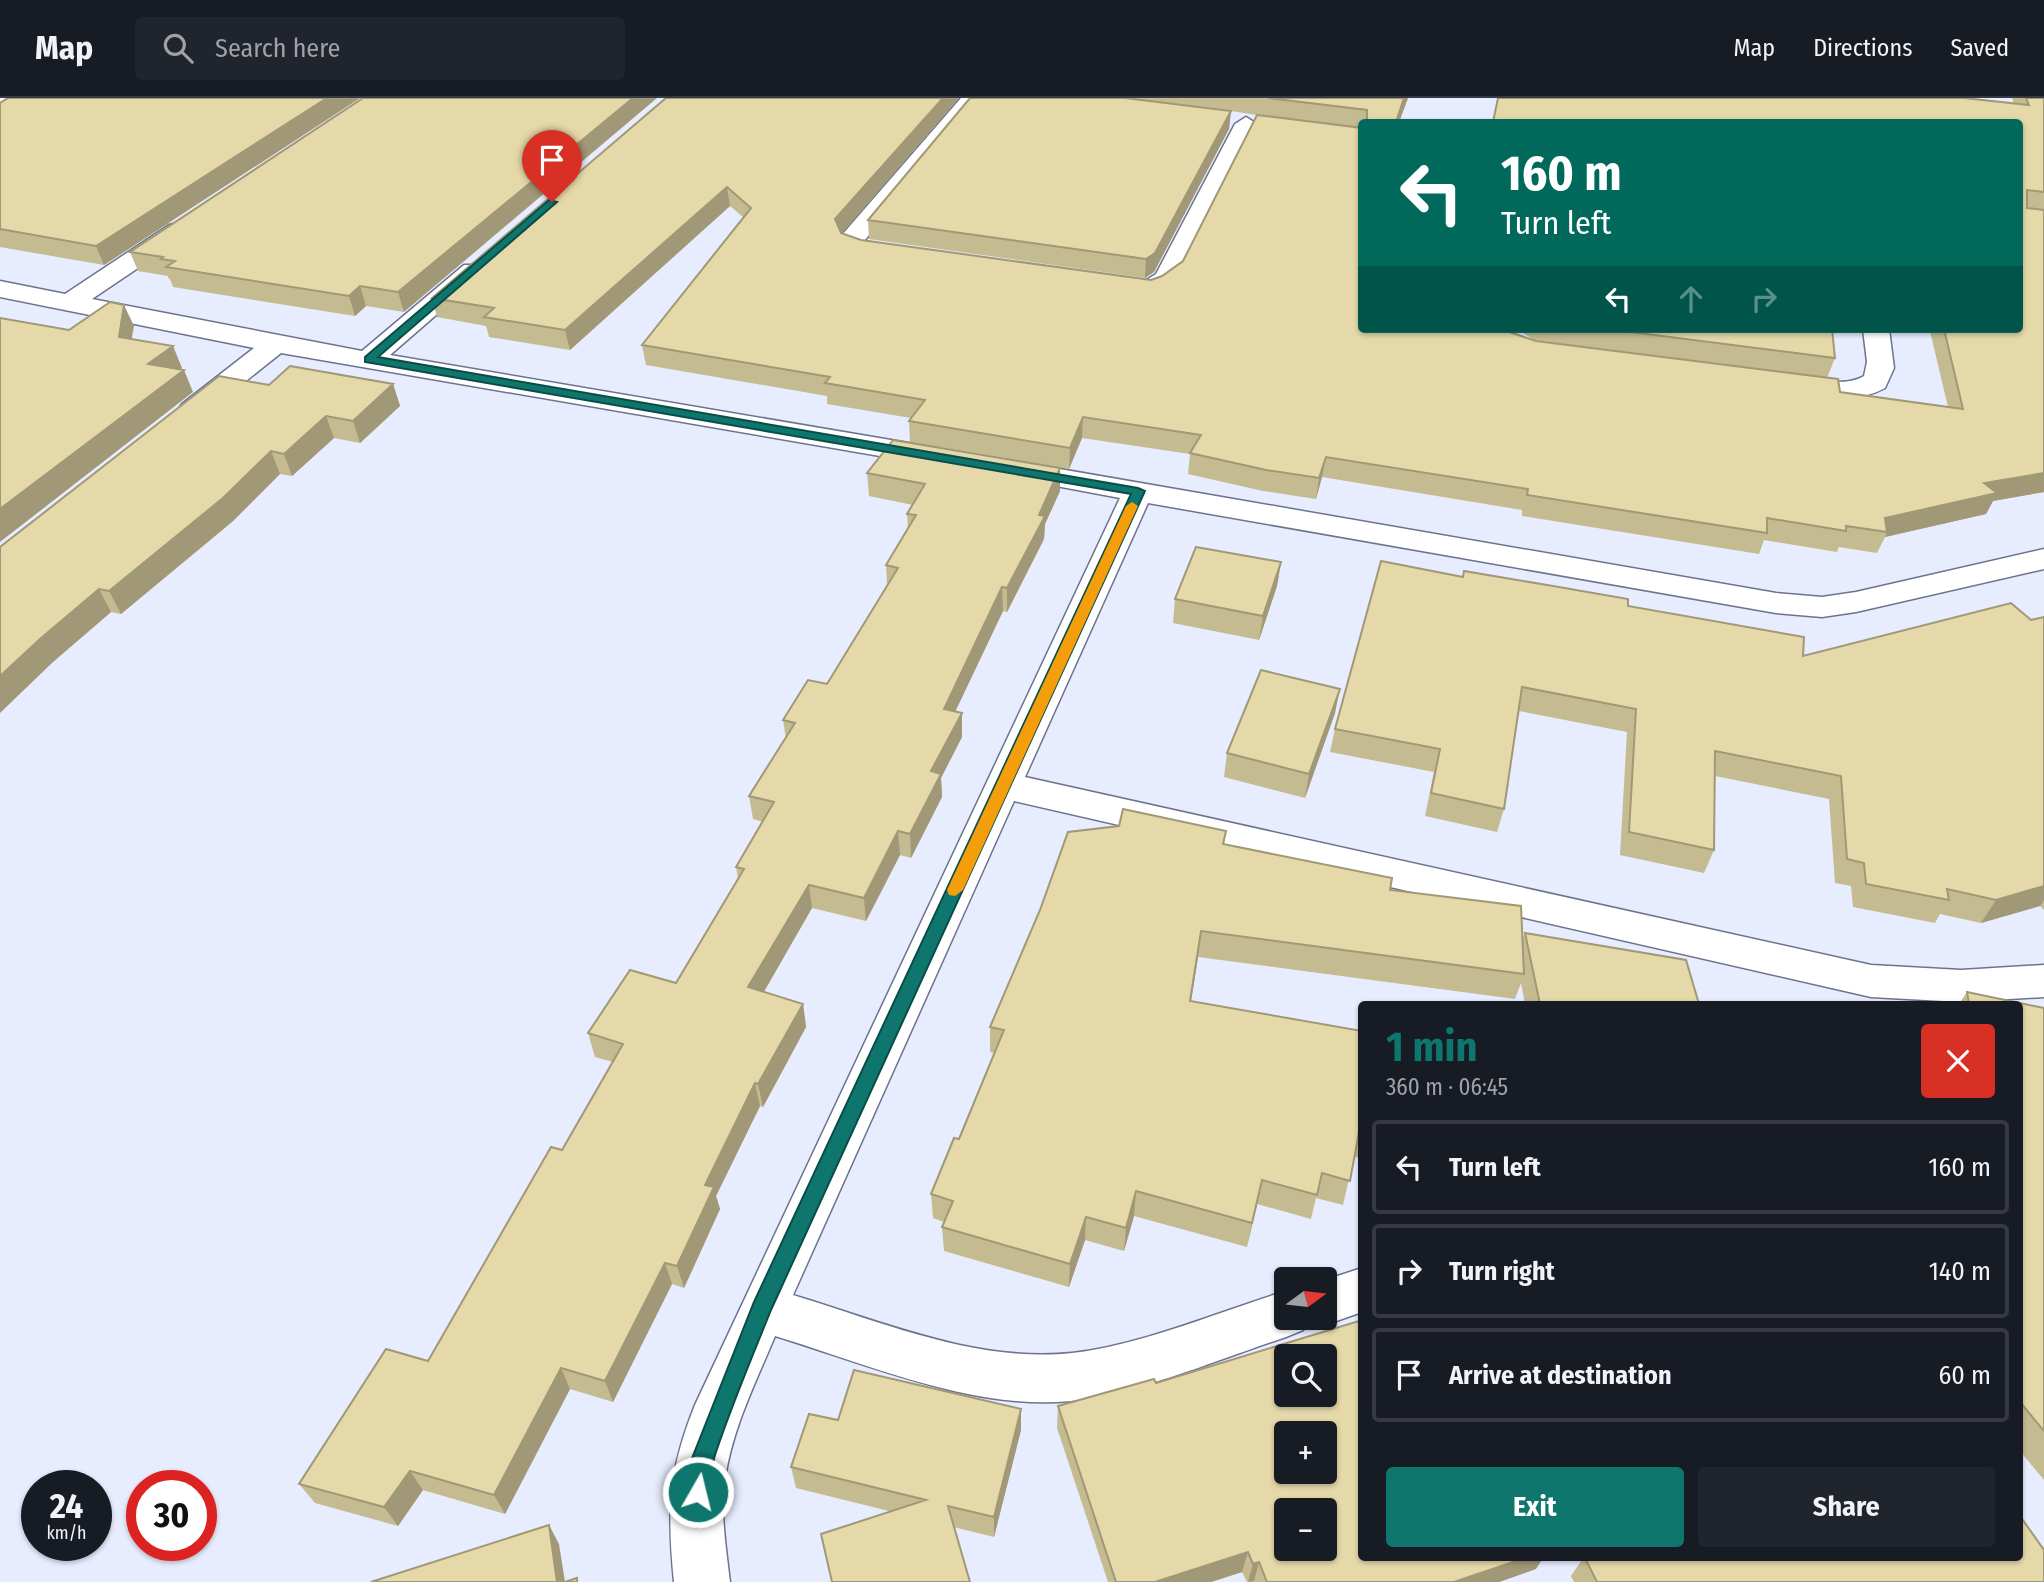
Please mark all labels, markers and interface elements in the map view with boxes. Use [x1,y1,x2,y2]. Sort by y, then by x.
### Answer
search box [135,17,625,80]
text: Map [35,28,93,68]
icon: search [159,29,197,67]
text: Search here [215,33,340,64]
text: Map [1734,34,1775,62]
text: Directions [1813,34,1912,62]
text: Saved [1950,34,2009,62]
pin [522,130,582,202]
icon: arrive [533,141,571,179]
text: 160 m [1501,144,1622,203]
icon: left [1386,147,1477,238]
text: Turn left [1501,204,1611,242]
icon: left [1599,280,1637,318]
icon: ahead [1672,280,1710,318]
icon: right [1745,280,1783,318]
text: 1 min [1386,1022,1477,1072]
button: close [1921,1024,1995,1098]
text: 360 m · 06:45 [1386,1073,1508,1101]
icon: left [1390,1148,1428,1186]
text: Turn left [1449,1152,1541,1183]
text: 160 m [1928,1152,1991,1183]
icon: right [1390,1252,1428,1290]
text: Turn right [1449,1256,1555,1287]
text: 140 m [1929,1256,1991,1287]
north arrow [1274,1267,1337,1330]
map controls [1274,1267,1337,1561]
button: search [1274,1344,1337,1407]
icon: arrive [1390,1356,1428,1394]
text: Arrive at destination [1449,1360,1672,1391]
text: 60 m [1938,1360,1991,1391]
button: + [1274,1421,1337,1484]
position arrow [661,1455,735,1529]
button: Exit [1386,1467,1684,1547]
button: Share [1698,1467,1995,1547]
speed limit sign: 30 [126,1470,217,1561]
text: 24 [50,1485,83,1527]
button: − [1274,1498,1337,1561]
text: km/h [46,1522,87,1544]

